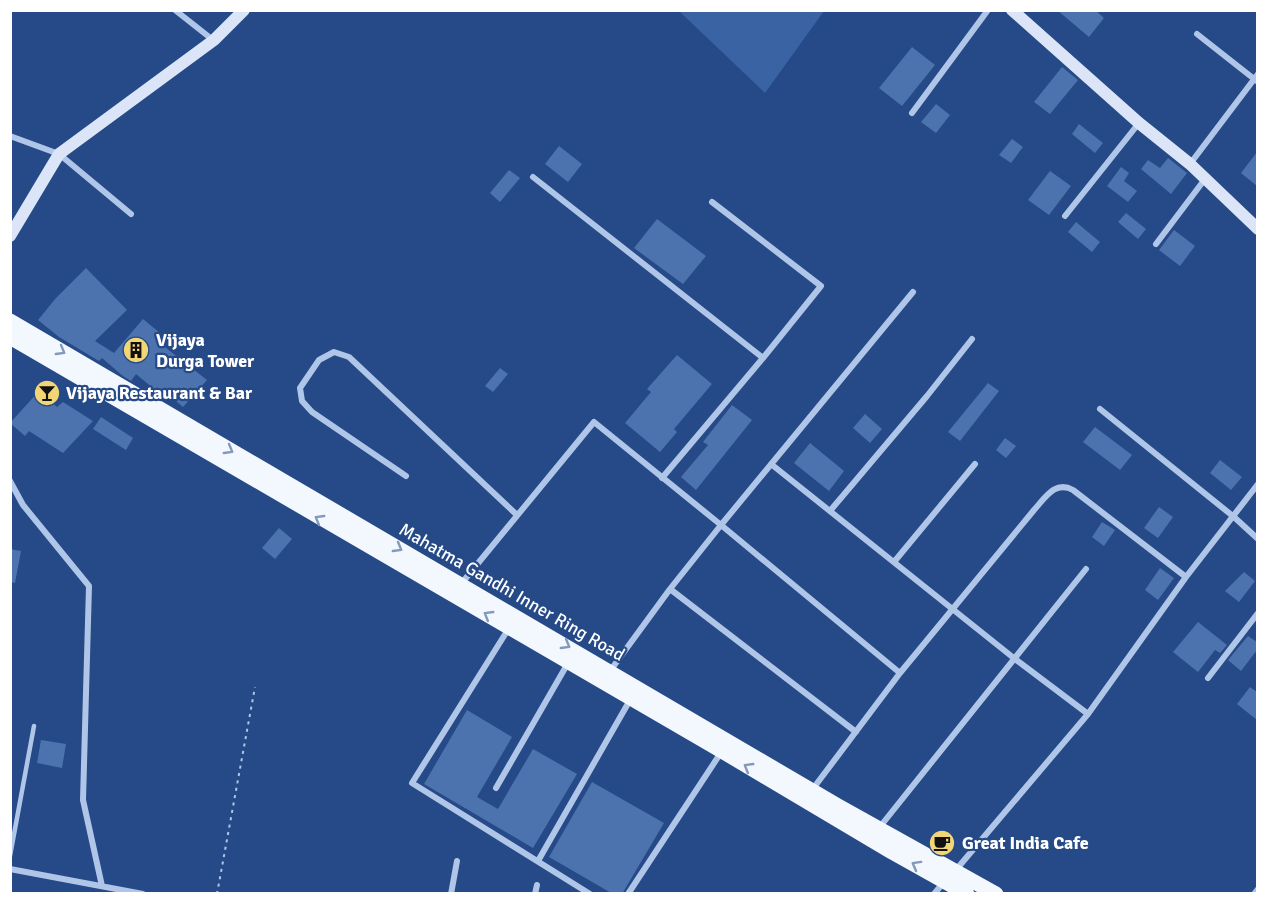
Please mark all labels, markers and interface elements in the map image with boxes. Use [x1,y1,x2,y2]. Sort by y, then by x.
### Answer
place label: Vijaya Durga Tower [156,329,255,372]
building icon: Vijaya Durga Tower [121,335,151,365]
one-way arrow [55,344,65,356]
bar icon: Vijaya Restaurant & Bar [32,378,62,408]
place label: Vijaya Restaurant & Bar [66,382,253,404]
one-way arrow [223,442,233,454]
one-way arrow [315,514,325,526]
street label: Mahatma Gandhi Inner Ring Road [395,518,629,666]
one-way arrow [391,541,402,552]
one-way arrow [484,611,495,623]
one-way arrow [560,638,570,650]
one-way arrow [744,762,754,774]
cafe icon: Great India Cafe [927,828,957,858]
place label: Great India Cafe [962,832,1089,854]
one-way arrow [911,861,922,873]

